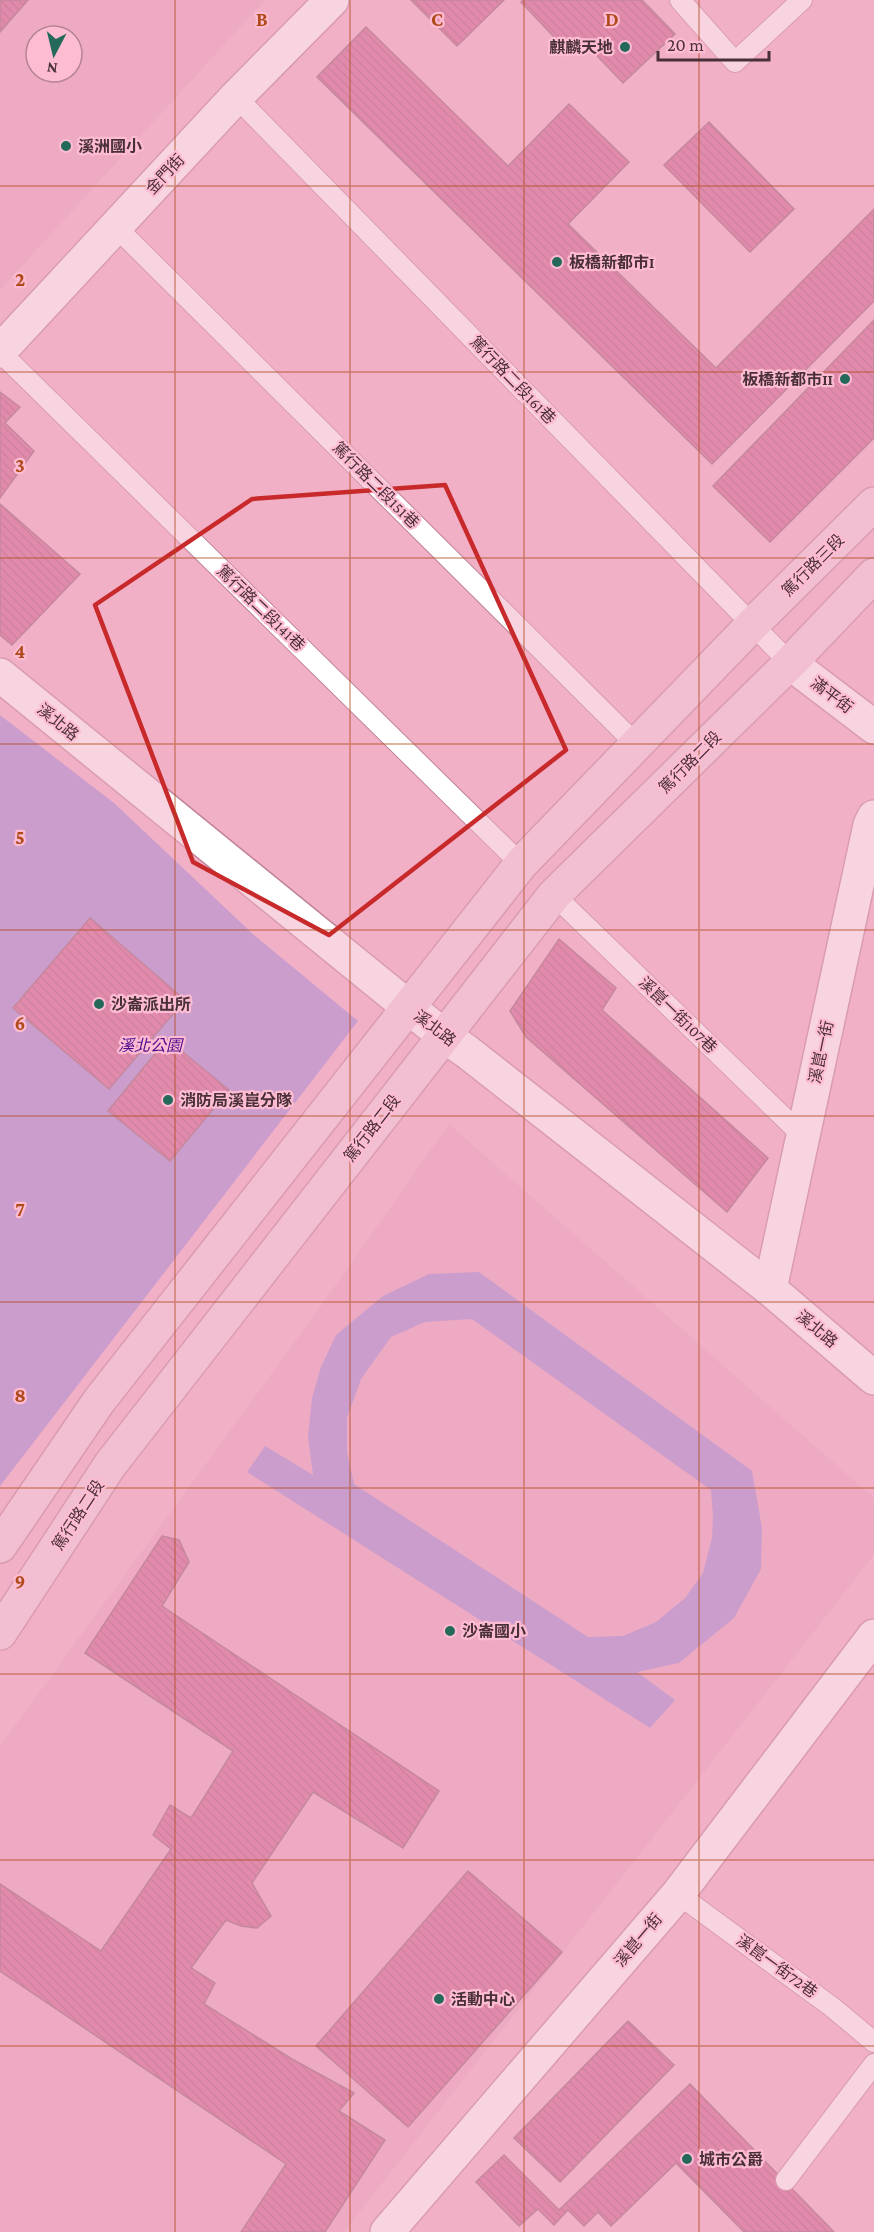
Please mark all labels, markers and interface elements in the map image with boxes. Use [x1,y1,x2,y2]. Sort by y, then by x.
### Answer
text: B [256,8,268,30]
text: C [431,8,443,30]
text: D [605,8,619,30]
north arrow [24,24,84,84]
scale bar [658,24,769,62]
text: 20 m [667,35,704,55]
place label: 麒麟天地 [549,38,613,56]
marker: 麒麟天地 [618,40,632,54]
text: N [46,59,59,77]
place label: 溪洲國小 [78,138,142,155]
marker: 溪洲國小 [59,139,73,153]
street label: 金門街 [142,151,188,197]
place label: 板橋新都市I [569,254,654,271]
marker: 板橋新都市I [550,255,564,269]
text: 2 [15,268,25,290]
street label: 篤行路二段161巷 [467,332,560,427]
place label: 板橋新都市II [742,371,833,388]
marker: 板橋新都市II [838,372,852,386]
street label: 篤行路二段151巷 [330,438,423,531]
text: 3 [15,454,25,476]
street label: 篤行路三段 [778,530,847,599]
street label: 篤行路二段141巷 [214,561,309,654]
text: 4 [15,640,26,662]
street label: 滿平街 [808,674,856,716]
street label: 溪北路 [34,700,82,744]
street label: 篤行路二段 [655,727,724,796]
text: 5 [15,826,25,848]
street label: 溪崑一街107巷 [636,974,720,1056]
place label: 沙崙派出所 [111,995,191,1013]
marker: 沙崙派出所 [92,997,106,1011]
street label: 溪北路 [411,1007,459,1049]
text: 6 [15,1012,25,1034]
street label: 溪崑一街 [806,1019,836,1085]
park label: 溪北公園 [118,1037,184,1054]
street label: 篤行路二段 [340,1091,403,1165]
place label: 消防局溪崑分隊 [180,1092,292,1109]
marker: 消防局溪崑分隊 [161,1093,175,1107]
text: 7 [15,1198,25,1220]
street label: 溪北路 [793,1307,841,1351]
text: 8 [14,1384,26,1406]
street label: 篤行路二段 [48,1476,107,1553]
text: 9 [15,1570,25,1592]
place label: 沙崙國小 [462,1622,526,1640]
marker: 沙崙國小 [443,1624,457,1638]
street label: 溪崑一街 [611,1910,665,1970]
street label: 溪崑一街72巷 [734,1931,820,2001]
place label: 活動中心 [451,1991,515,2008]
marker: 活動中心 [432,1992,446,2006]
place label: 城市公爵 [699,2150,763,2168]
marker: 城市公爵 [680,2152,694,2166]

